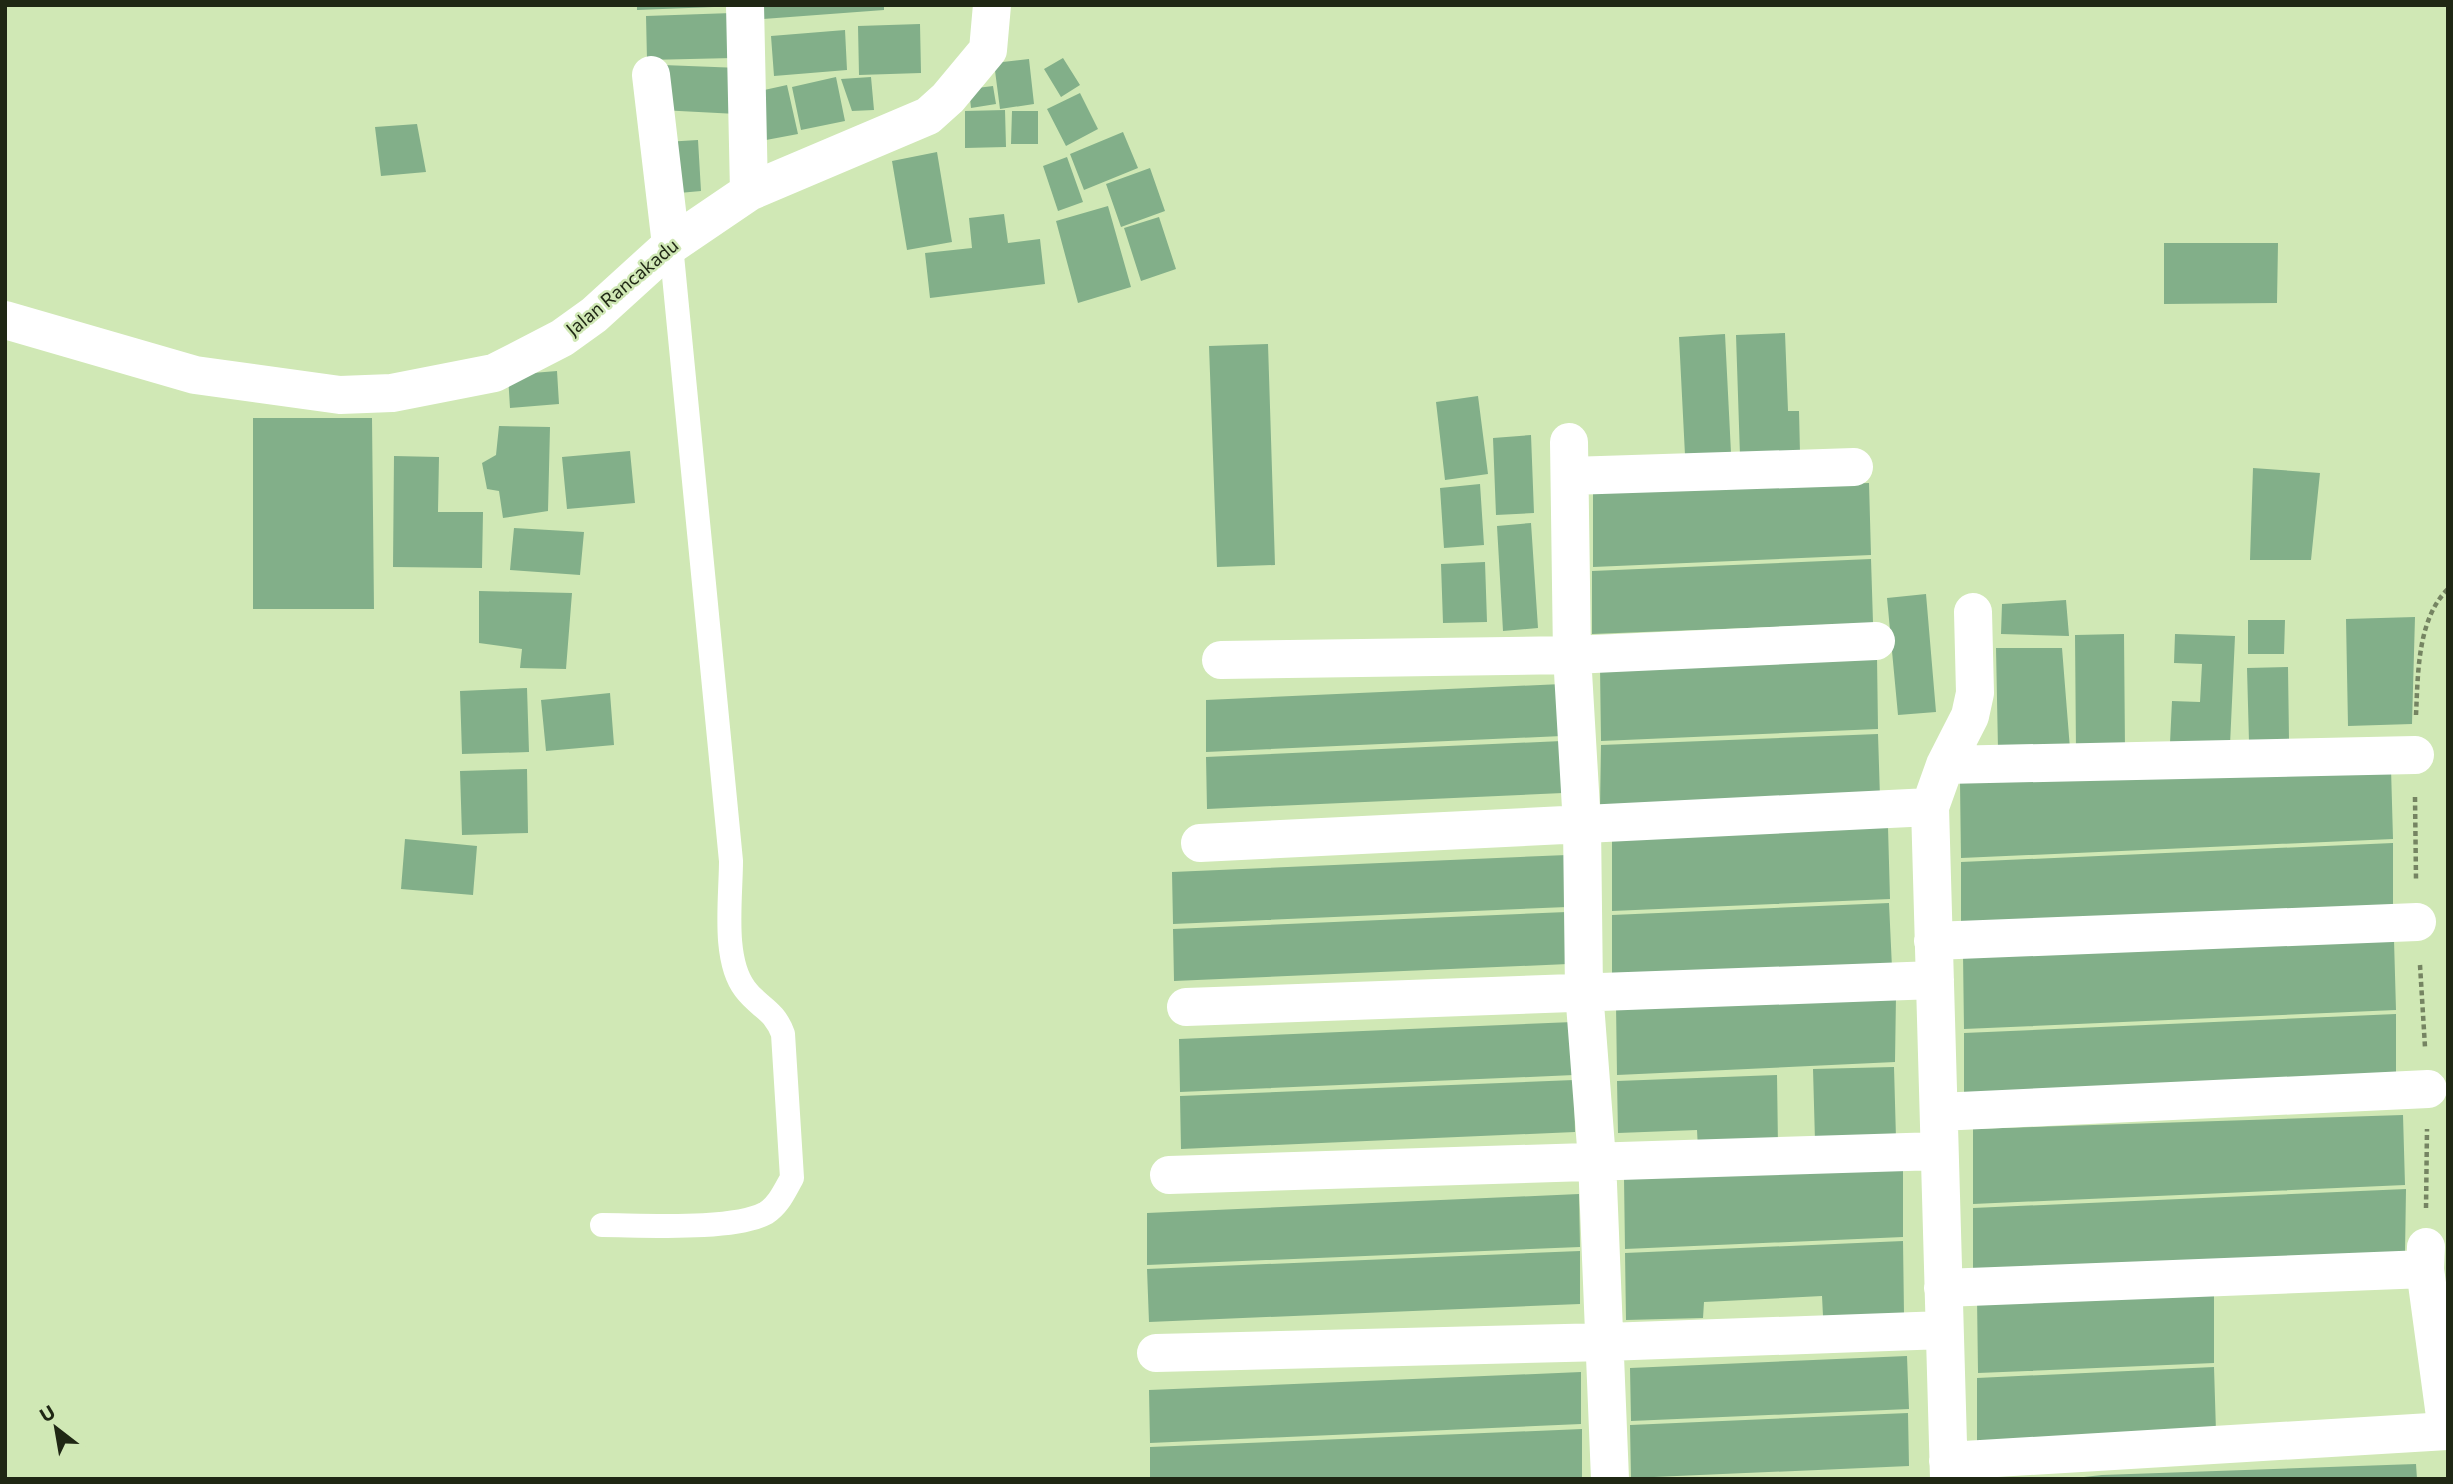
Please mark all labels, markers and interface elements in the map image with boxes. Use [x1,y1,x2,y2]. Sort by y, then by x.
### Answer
street label: Jalan Rancakadu [561,233,682,340]
north arrow [21,1393,91,1463]
text: U [35,1400,59,1426]

